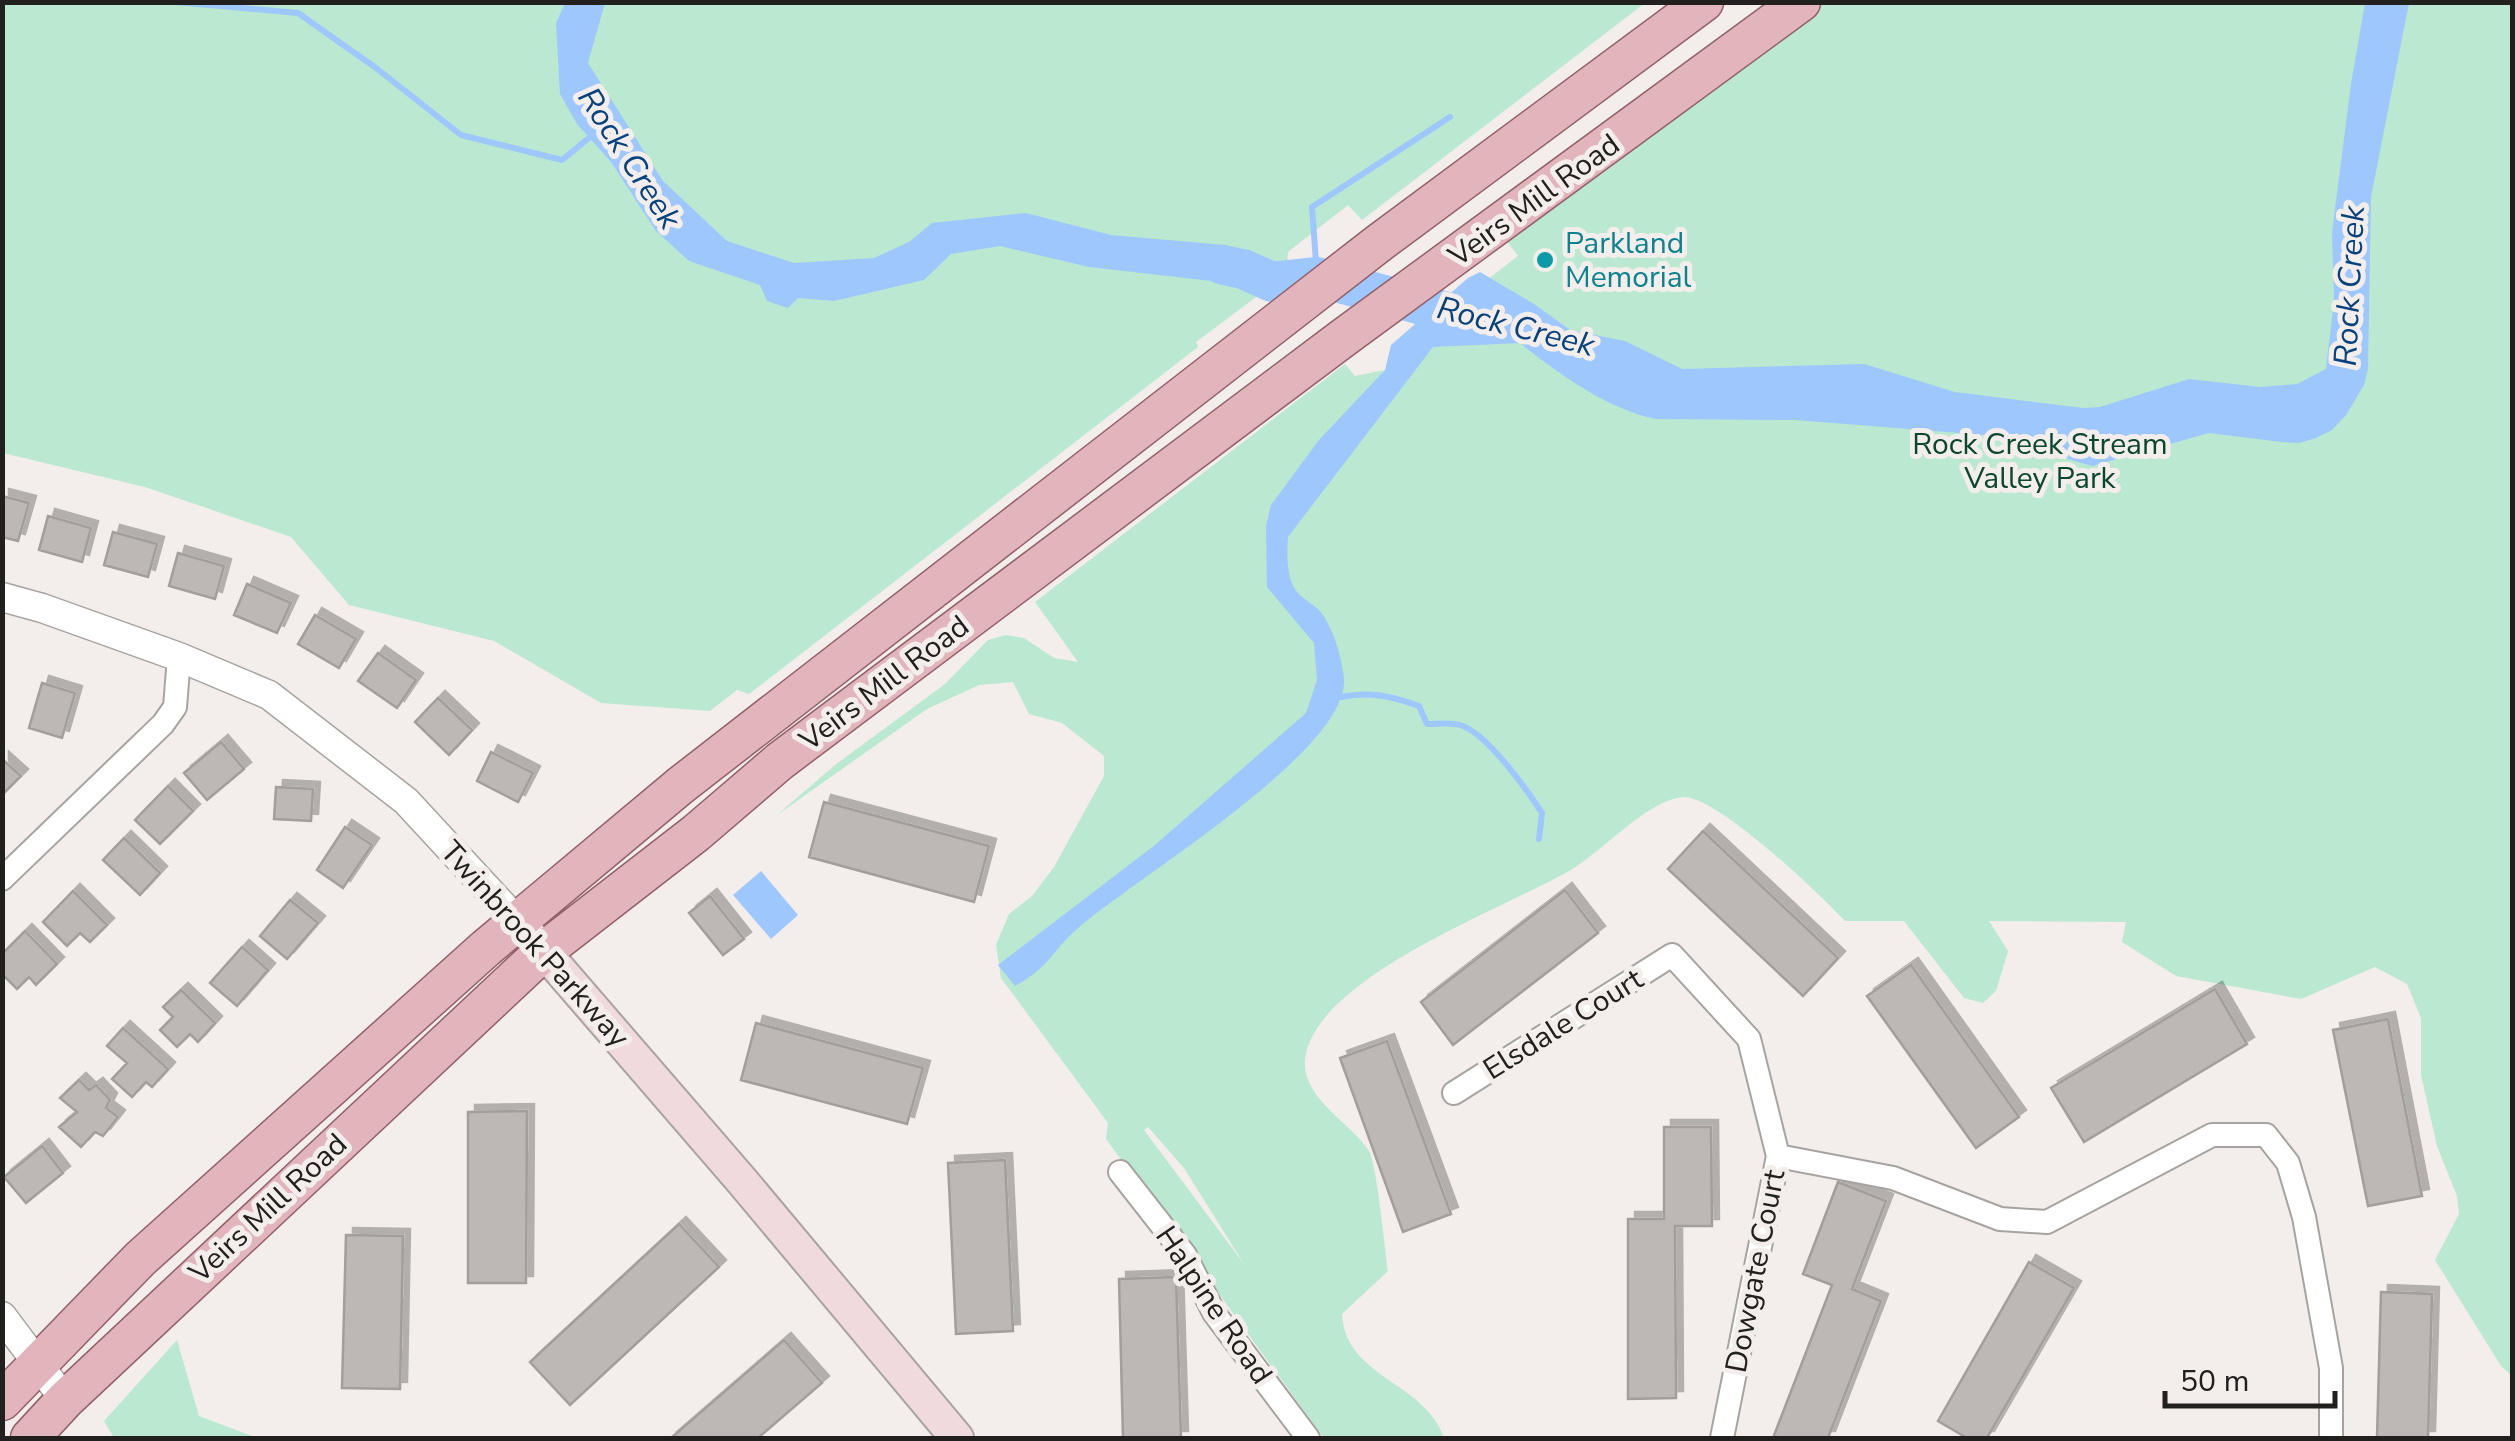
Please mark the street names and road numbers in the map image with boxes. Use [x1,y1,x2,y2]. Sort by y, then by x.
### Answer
street label: Veirs Mill Road [1440,124,1628,277]
street label: Veirs Mill Road [790,606,977,761]
street label: Twinbrook Parkway [431,832,639,1057]
street label: Elsdale Court [1476,959,1651,1090]
street label: Veirs Mill Road [180,1124,356,1293]
street label: Dowgate Court [1716,1166,1795,1376]
street label: Halpine Road [1146,1218,1282,1392]

